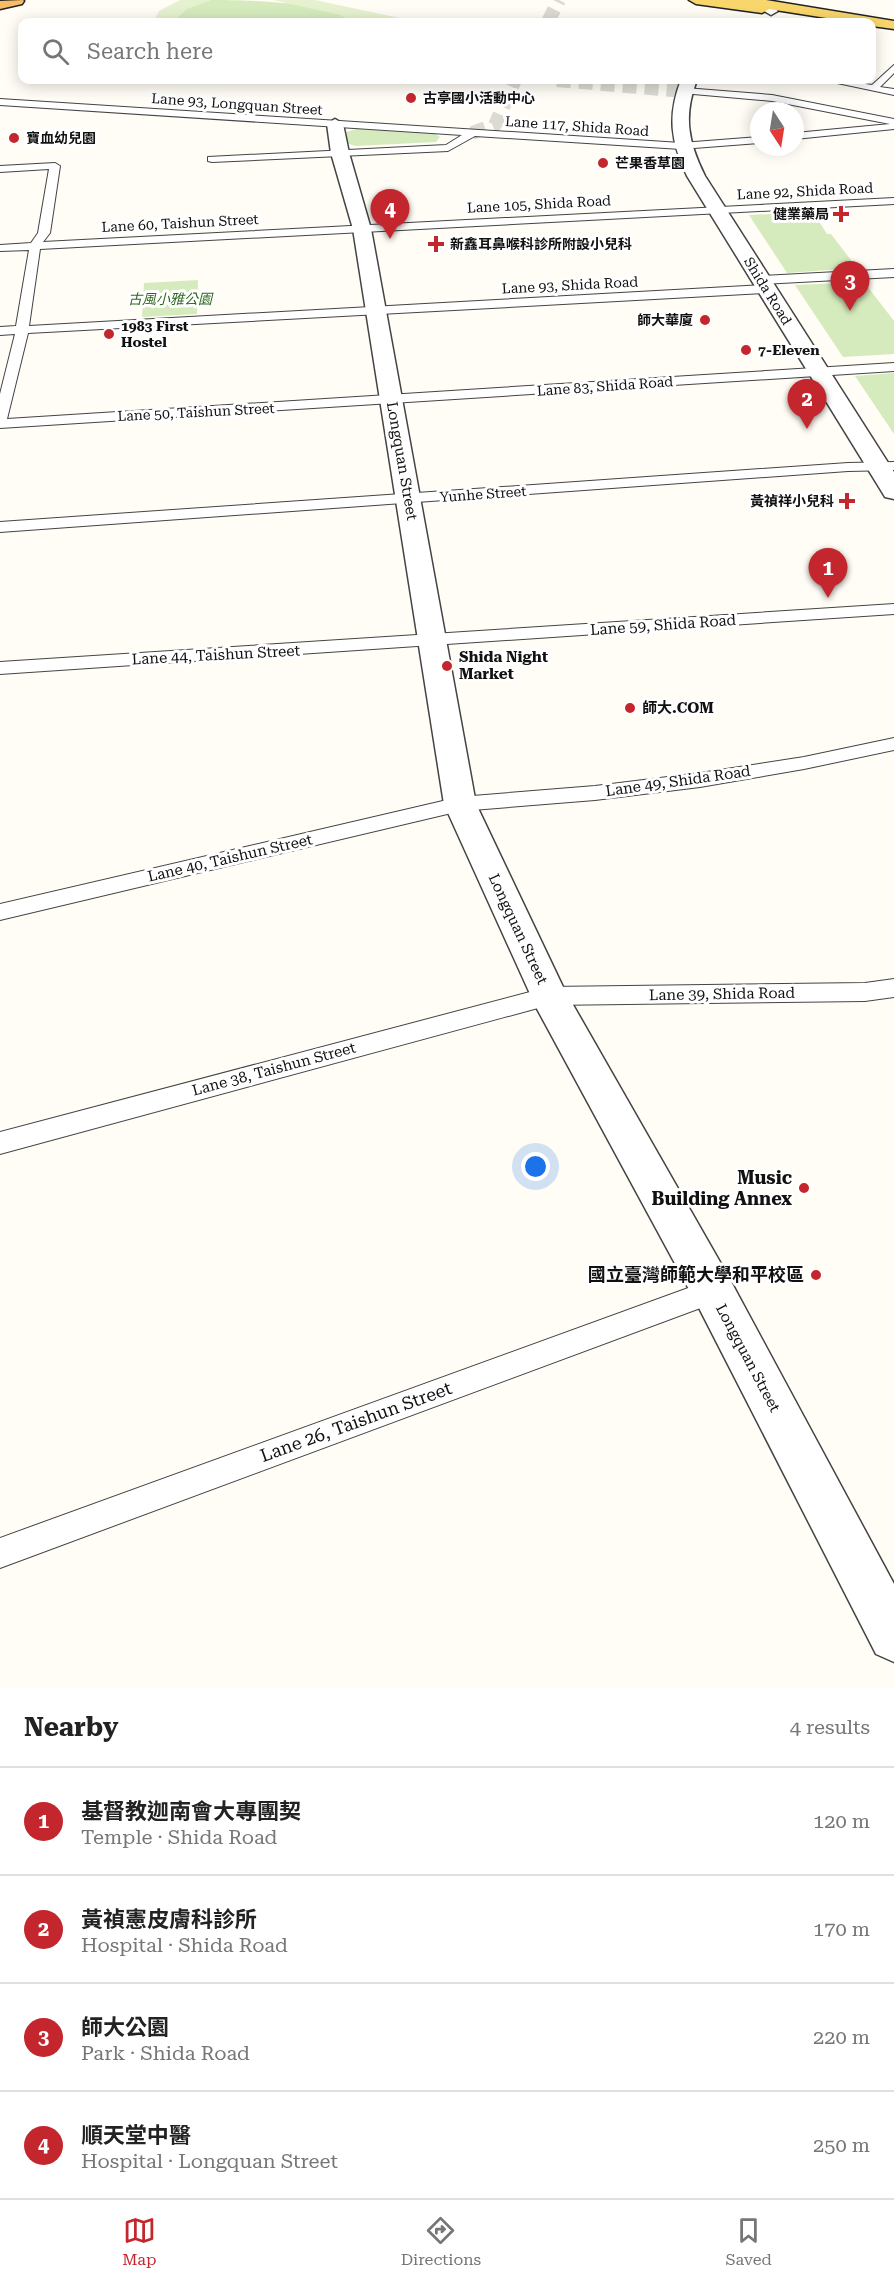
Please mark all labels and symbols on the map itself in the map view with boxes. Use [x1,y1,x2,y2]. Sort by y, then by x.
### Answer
street label: Lane 93, Longquan Street [151,90,323,118]
place label: 古亭國小活動中心 [423,90,535,106]
marker: 古亭國小活動中心 [404,91,418,105]
north arrow [750,102,804,156]
street label: Lane 117, Shida Road [504,113,650,139]
place label: 寶血幼兒園 [26,130,96,146]
marker: 寶血幼兒園 [7,131,21,145]
place label: 芒果香草園 [615,155,685,171]
marker: 芒果香草園 [596,156,610,170]
street label: Lane 92, Shida Road [736,179,874,203]
pin: 4 [370,190,410,239]
street label: Lane 105, Shida Road [467,192,612,216]
place label: 健業藥局 [773,206,829,222]
marker: 健業藥局 [834,207,848,221]
street label: Lane 60, Taishun Street [101,211,259,235]
marker: 新鑫耳鼻喉科診所附設小兒科 [427,235,445,253]
place label: 新鑫耳鼻喉科診所附設小兒科 [450,236,632,252]
street label: Shida Road [741,254,795,328]
pin: 3 [830,262,870,311]
street label: Lane 93, Shida Road [501,273,639,297]
park label: 古風小雅公園 [128,291,214,307]
place label: 師大華廈 [637,312,693,328]
marker: 師大華廈 [698,313,712,327]
place label: 1983 First Hostel [121,318,189,350]
marker: 1983 First Hostel [102,327,116,341]
place label: 7-Eleven [758,342,820,358]
marker: 7-Eleven [739,343,753,357]
street label: Lane 83, Shida Road [536,373,674,399]
pin: 2 [788,380,826,429]
street label: Lane 50, Taishun Street [117,400,275,424]
street label: Longquan Street [383,400,421,522]
street label: Yunhe Street [439,483,527,505]
marker: 黃禎祥小兒科 [838,492,856,510]
place label: 黃禎祥小兒科 [750,493,834,509]
pin: 1 [808,548,848,598]
street label: Lane 59, Shida Road [589,611,737,639]
street label: Lane 44, Taishun Street [131,642,301,668]
place label: Shida Night Market [459,648,548,683]
marker: Shida Night Market [440,659,454,673]
place label: 師大.COM [642,699,714,717]
marker: 師大.COM [623,701,637,715]
street label: Lane 49, Shida Road [604,762,752,800]
street label: Lane 40, Taishun Street [146,830,315,886]
street label: Longquan Street [485,871,552,988]
street label: Lane 39, Shida Road [649,984,796,1004]
street label: Lane 38, Taishun Street [190,1038,358,1100]
your location [521,1152,550,1181]
place label: Music Building Annex [652,1167,792,1209]
marker: Music Building Annex [797,1181,811,1195]
place label: 國立臺灣師範大學和平校區 [588,1264,804,1285]
marker: 國立臺灣師範大學和平校區 [809,1268,823,1282]
street label: Longquan Street [712,1301,784,1416]
street label: Lane 26, Taishun Street [257,1377,455,1466]

